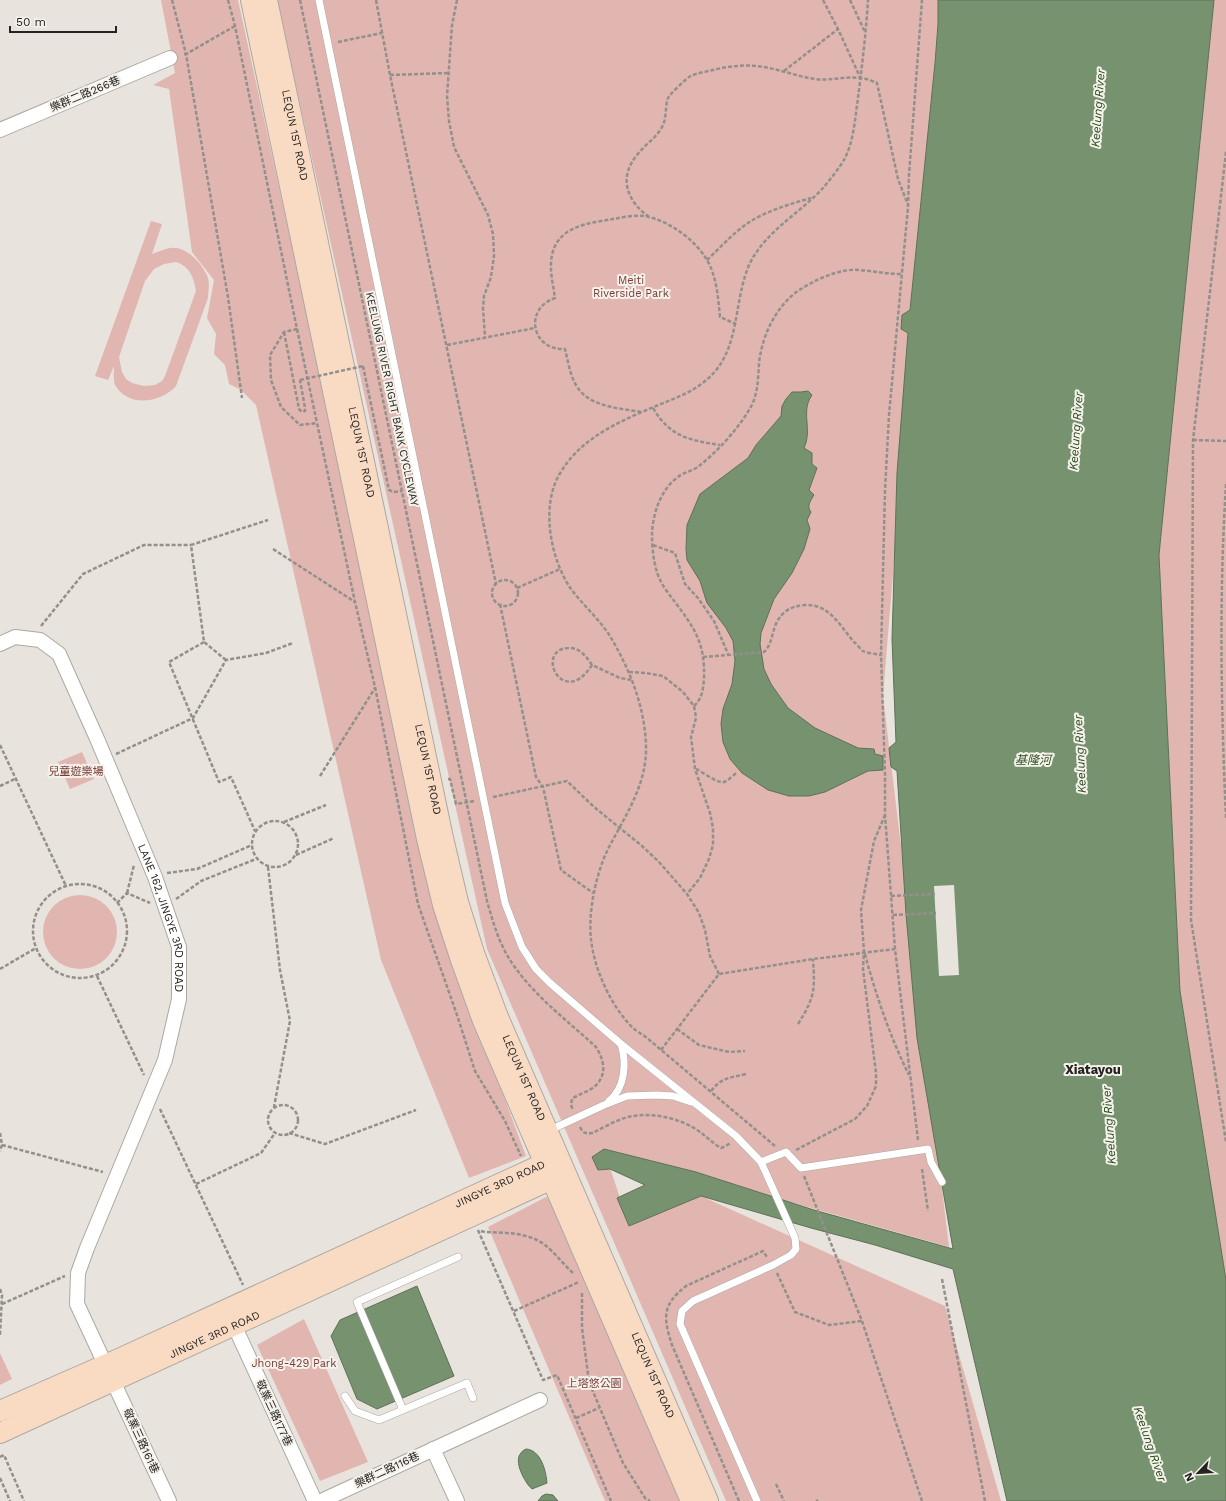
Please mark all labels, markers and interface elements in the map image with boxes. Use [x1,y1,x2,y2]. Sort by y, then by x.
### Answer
scale bar [10,8,116,34]
text: 50 m [16,15,46,29]
water label: Keelung River [1088,67,1108,148]
street label: 樂群二路266巷 [48,73,122,115]
street label: LEQUN 1ST ROAD [279,88,311,182]
park label: Meiti Riverside Park [593,274,669,300]
street label: KEELUNG RIVER RIGHT BANK CYCLEWAY [363,291,421,508]
water label: Keelung River [1066,390,1086,471]
street label: LEQUN 1ST ROAD [346,405,378,499]
water label: Keelung River [1071,713,1089,794]
street label: LEQUN 1ST ROAD [413,723,444,816]
water label: 基隆河 [1015,753,1053,767]
park label: 兒童遊樂場 [49,765,104,778]
street label: LANE 162, JINGYE 3RD ROAD [135,842,186,992]
street label: LEQUN 1ST ROAD [500,1033,549,1123]
district label: Xiatayou [1065,1062,1121,1077]
water label: Keelung River [1099,1084,1119,1165]
street label: JINGYE 3RD ROAD [452,1157,547,1210]
street label: JINGYE 3RD ROAD [167,1308,262,1361]
street label: LEQUN 1ST ROAD [629,1330,678,1420]
park label: Jhong-429 Park [251,1357,337,1370]
park label: 上塔悠公園 [567,1377,622,1390]
street label: 敬業三路177巷 [253,1378,295,1448]
water label: Keelung River [1131,1405,1170,1485]
street label: 敬業三路161巷 [120,1406,162,1476]
street label: 樂群二路116巷 [352,1449,422,1491]
north arrow [1178,1453,1218,1493]
text: N [1182,1471,1197,1483]

